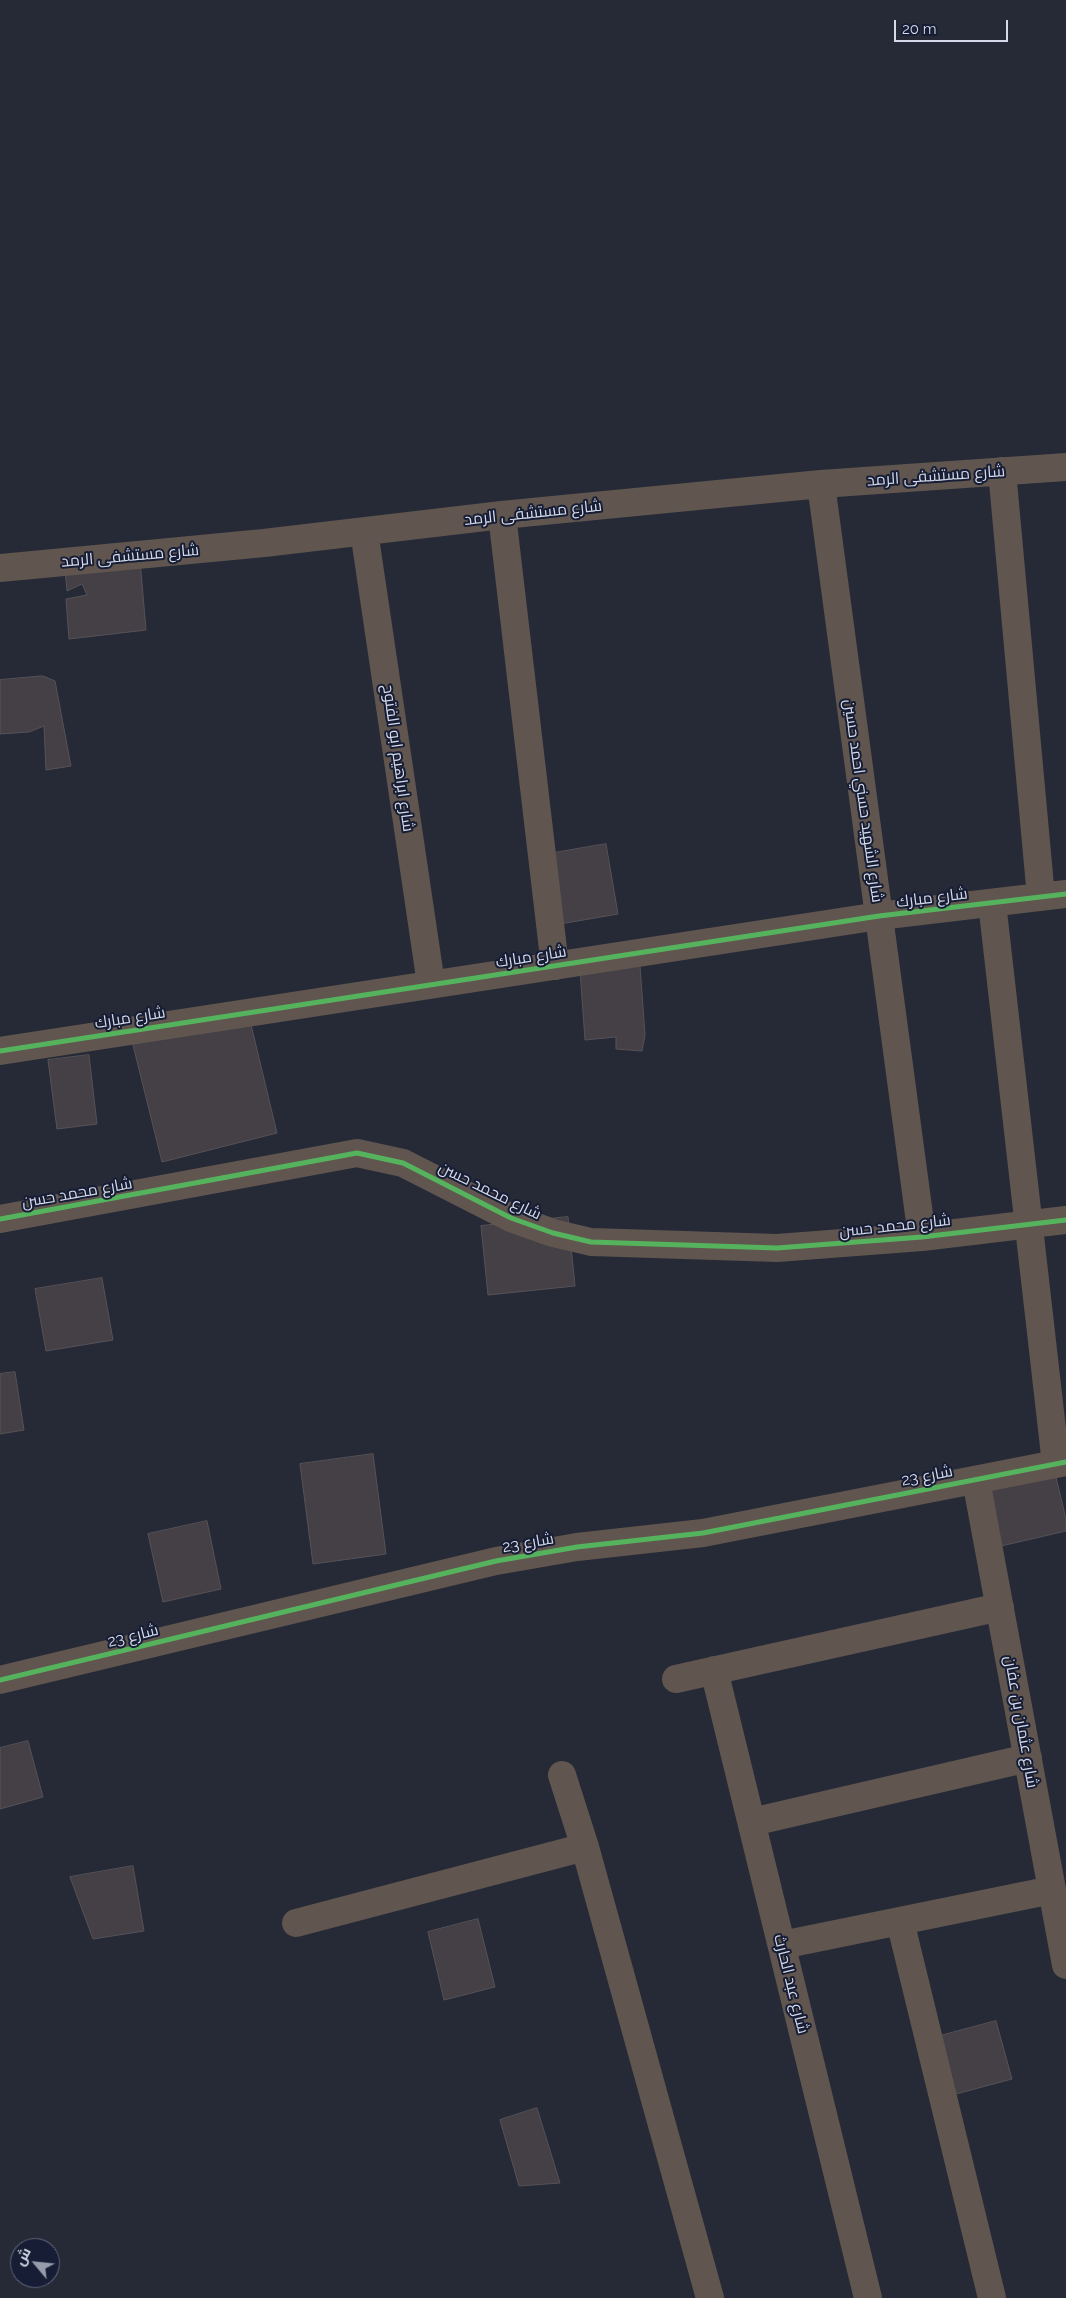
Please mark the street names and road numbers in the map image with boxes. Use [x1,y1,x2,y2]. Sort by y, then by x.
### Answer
street label: شارع مستشفى الرمد [866,462,1006,490]
street label: شارع مستشفى الرمد [463,496,603,530]
street label: شارع مستشفى الرمد [60,540,200,572]
street label: شارع ابراهيم ابو الفتوح [378,683,418,833]
street label: شارع الشهيد حسني احمد حسين [839,698,887,904]
street label: شارع مبارك [895,884,969,912]
street label: شارع مبارك [494,942,568,972]
street label: شارع مبارك [93,1003,167,1033]
street label: شارع محمد حسن [435,1158,545,1224]
street label: شارع محمد حسن [20,1174,134,1212]
street label: شارع محمد حسن [838,1211,952,1241]
street label: شارع 23 [900,1462,954,1490]
street label: شارع 23 [501,1529,555,1557]
street label: شارع 23 [105,1620,161,1652]
street label: شارع عثمان بن عفان [1000,1654,1042,1790]
street label: شارع عبد الحارث [769,1932,813,2036]

